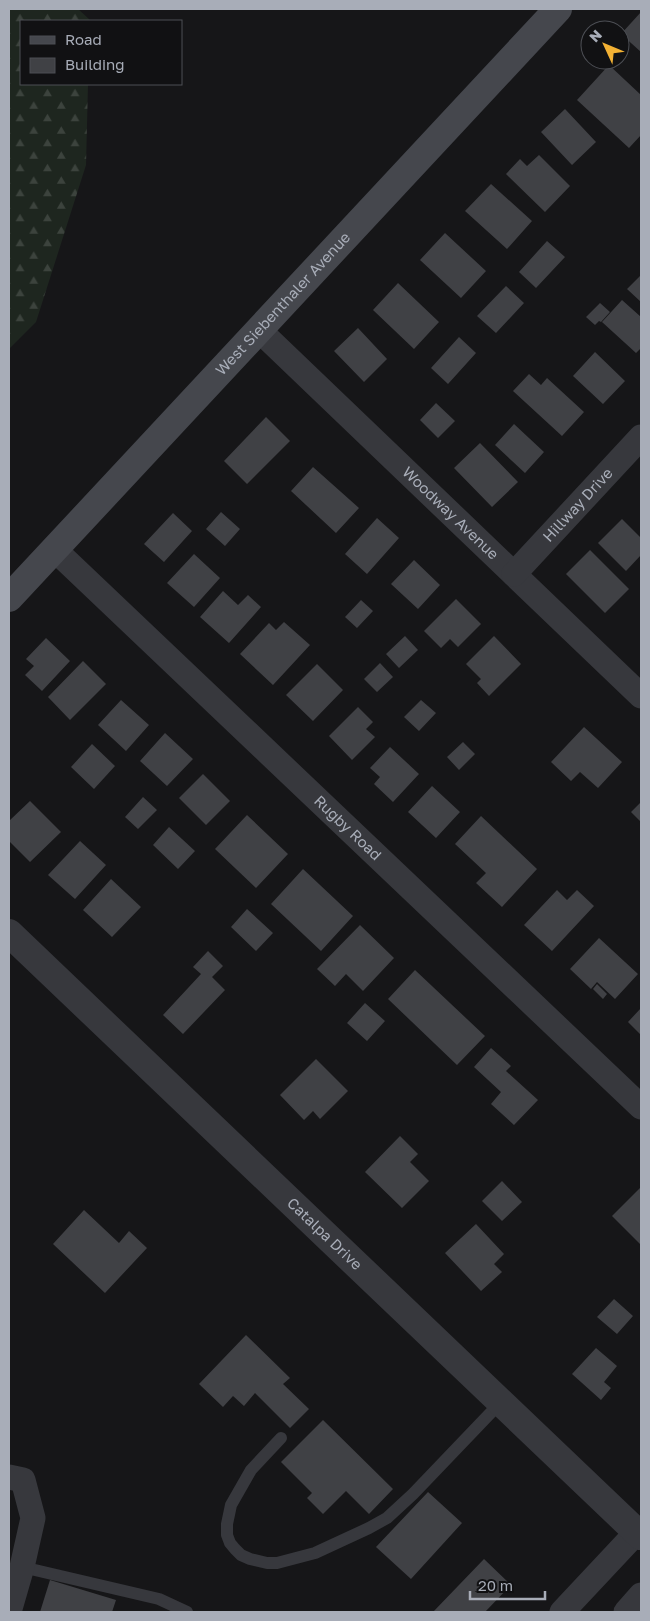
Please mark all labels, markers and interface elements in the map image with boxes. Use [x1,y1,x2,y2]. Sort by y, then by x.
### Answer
legend [20,20,182,85]
north arrow [580,20,630,70]
text: N [585,26,605,45]
text: Road [65,30,102,48]
text: Building [65,55,125,73]
street label: West Siebenthaler Avenue [211,228,354,379]
street label: Woodway Avenue [399,462,503,563]
street label: Hillway Drive [539,463,616,545]
street label: Rugby Road [311,791,386,864]
street label: Catalpa Drive [284,1193,366,1273]
scale bar [470,1568,545,1600]
text: 20 m [478,1576,513,1594]

